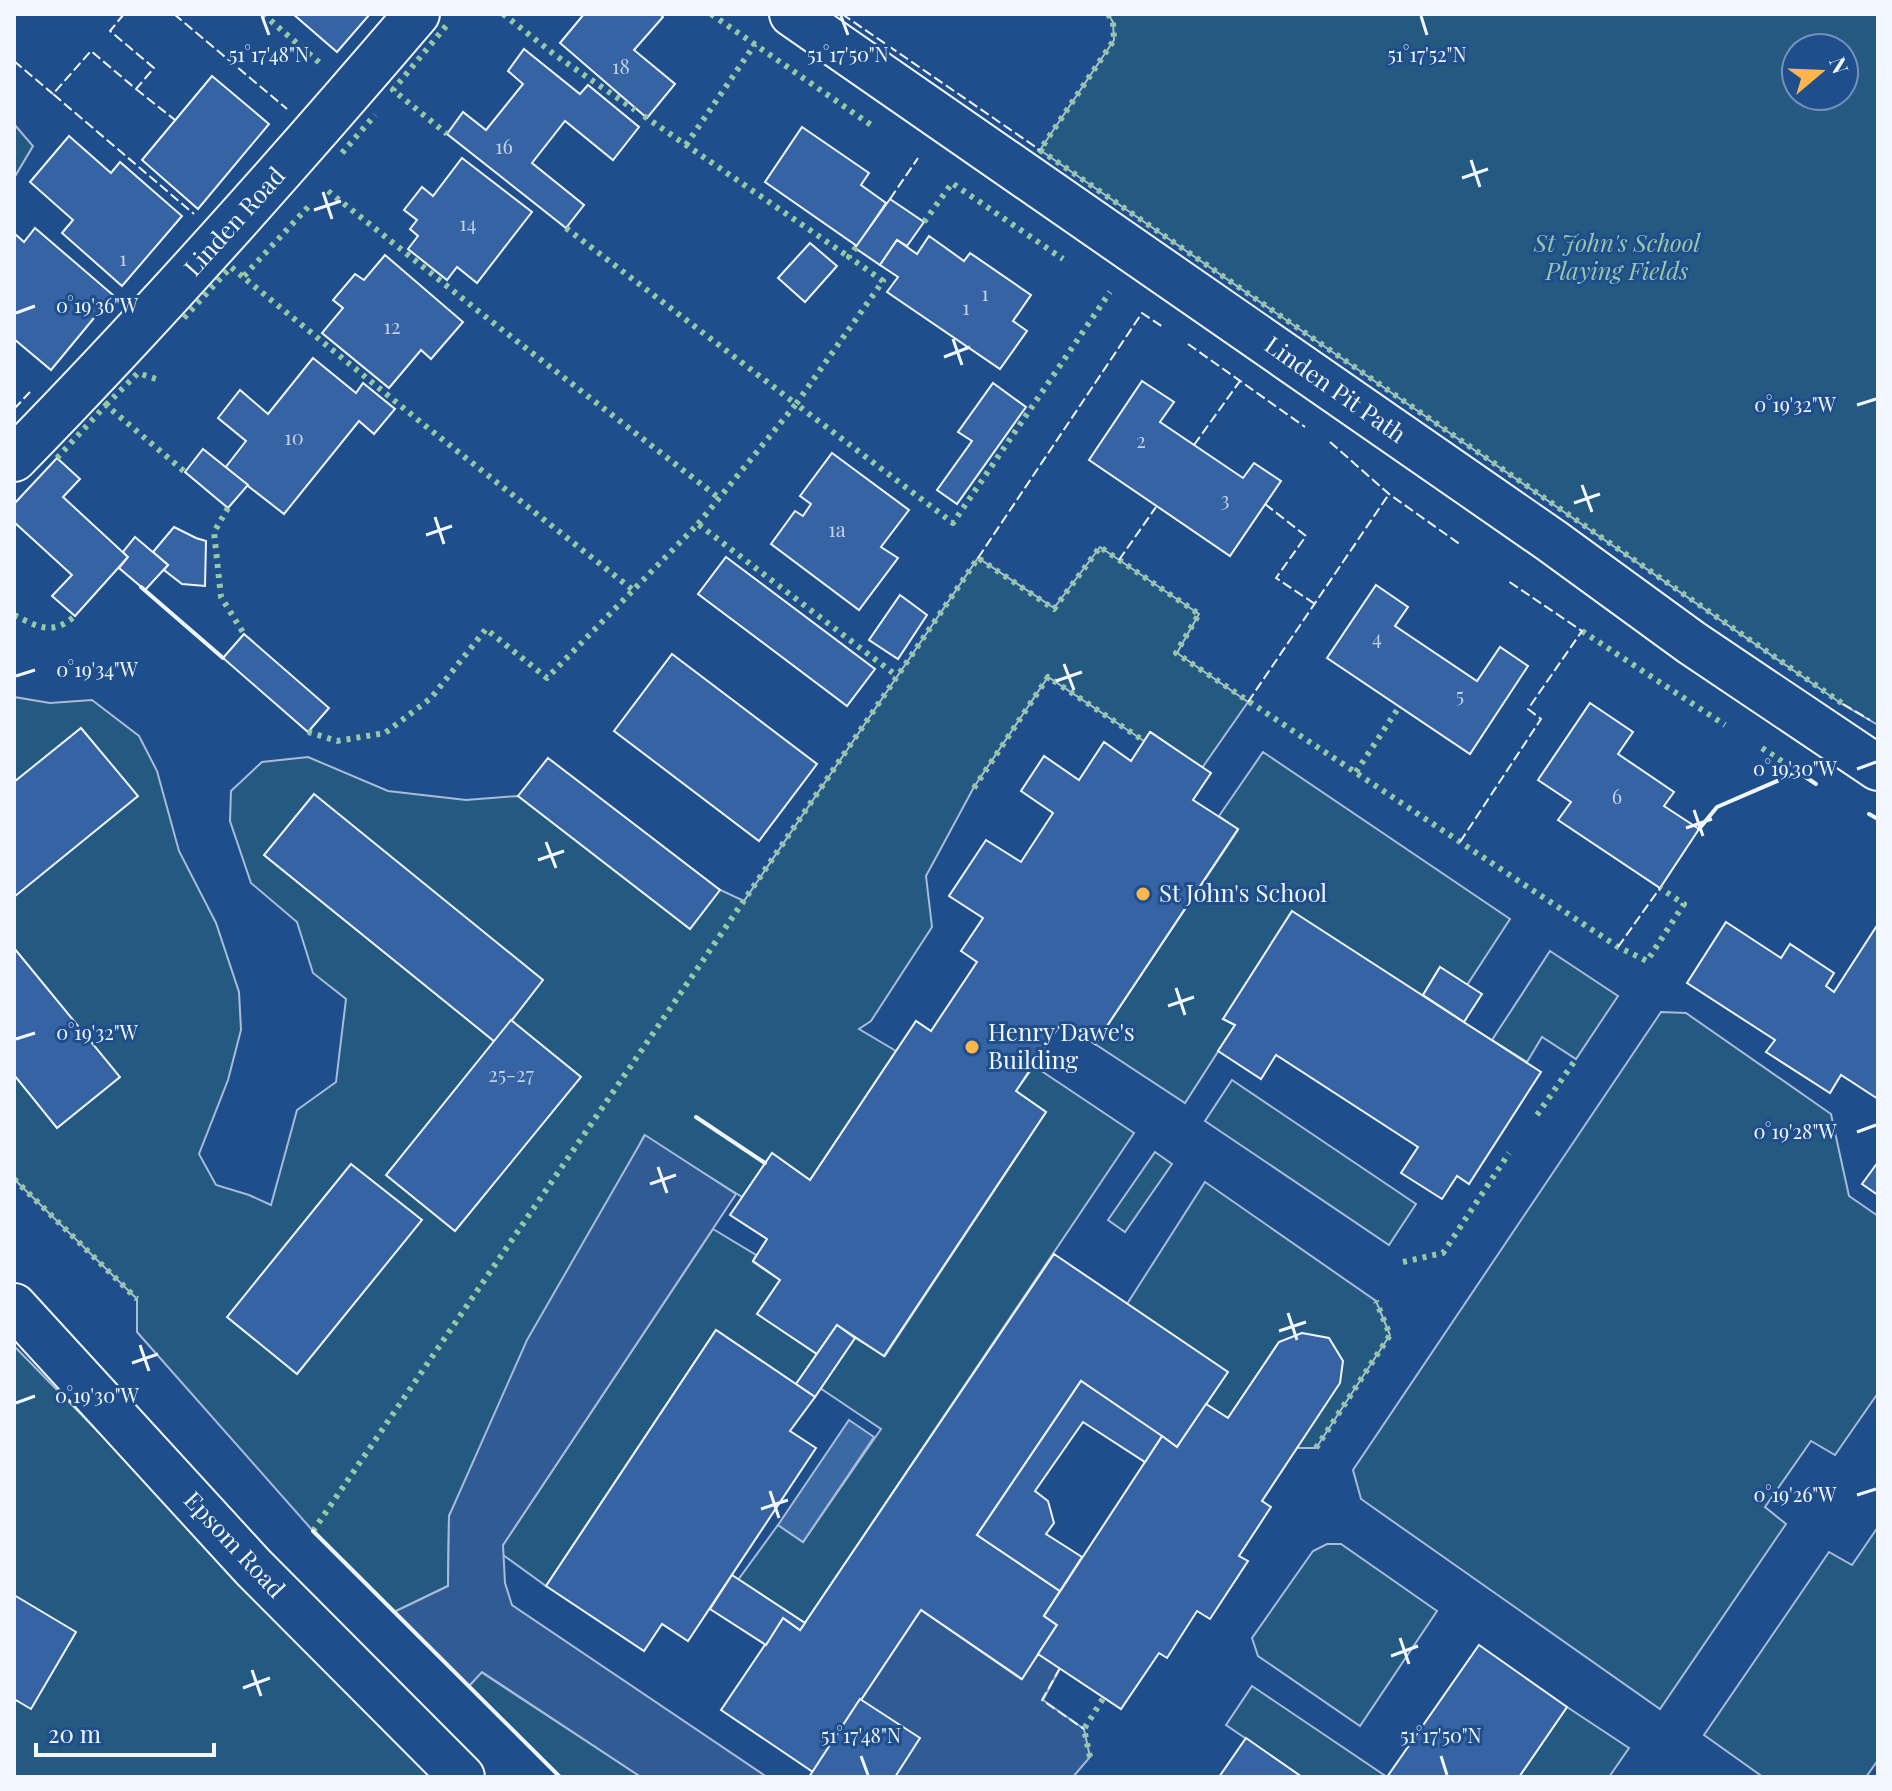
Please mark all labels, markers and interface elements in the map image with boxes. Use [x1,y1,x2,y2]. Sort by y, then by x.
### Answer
north arrow [1780,32,1860,112]
text: 51°17'48"N [229,40,309,67]
text: 51°17'50"N [807,40,889,67]
text: 51°17'52"N [1387,40,1467,67]
house number: 18 [612,52,630,79]
text: N [1823,53,1857,78]
house number: 16 [495,132,513,159]
street label: Linden Road [176,159,291,282]
house number: 14 [459,209,477,236]
park label: St John's School Playing Fields [1533,226,1701,286]
house number: 1 [119,244,127,271]
house number: 1 [981,279,989,306]
text: 0°19'36"W [56,291,139,318]
house number: 1 [962,293,970,320]
house number: 12 [384,312,400,339]
street label: Linden Pit Path [1259,328,1413,449]
text: 0°19'32"W [1754,390,1837,417]
house number: 10 [284,423,304,450]
house number: 2 [1136,426,1146,453]
house number: 3 [1220,485,1230,512]
house number: 1a [828,515,846,542]
house number: 4 [1372,623,1382,650]
text: 0°19'34"W [56,655,139,682]
house number: 5 [1456,681,1464,708]
text: 0°19'30"W [1753,754,1838,781]
house number: 6 [1612,782,1622,809]
place label: St John's School [1159,876,1327,908]
marker: St John's School [1134,885,1152,903]
place label: Henry Dawe's Building [988,1015,1135,1075]
text: 0°19'32"W [56,1018,139,1045]
marker: Henry Dawe's Building [963,1038,981,1056]
house number: 25-27 [488,1060,534,1087]
text: 0°19'28"W [1753,1117,1837,1144]
text: 0°19'30"W [55,1381,140,1408]
text: 0°19'26"W [1754,1480,1837,1507]
street label: Epsom Road [178,1484,293,1604]
scale bar [36,1707,214,1757]
text: 20 m [48,1717,101,1749]
text: 51°17'48"N [821,1721,901,1748]
text: 51°17'50"N [1400,1721,1482,1748]

